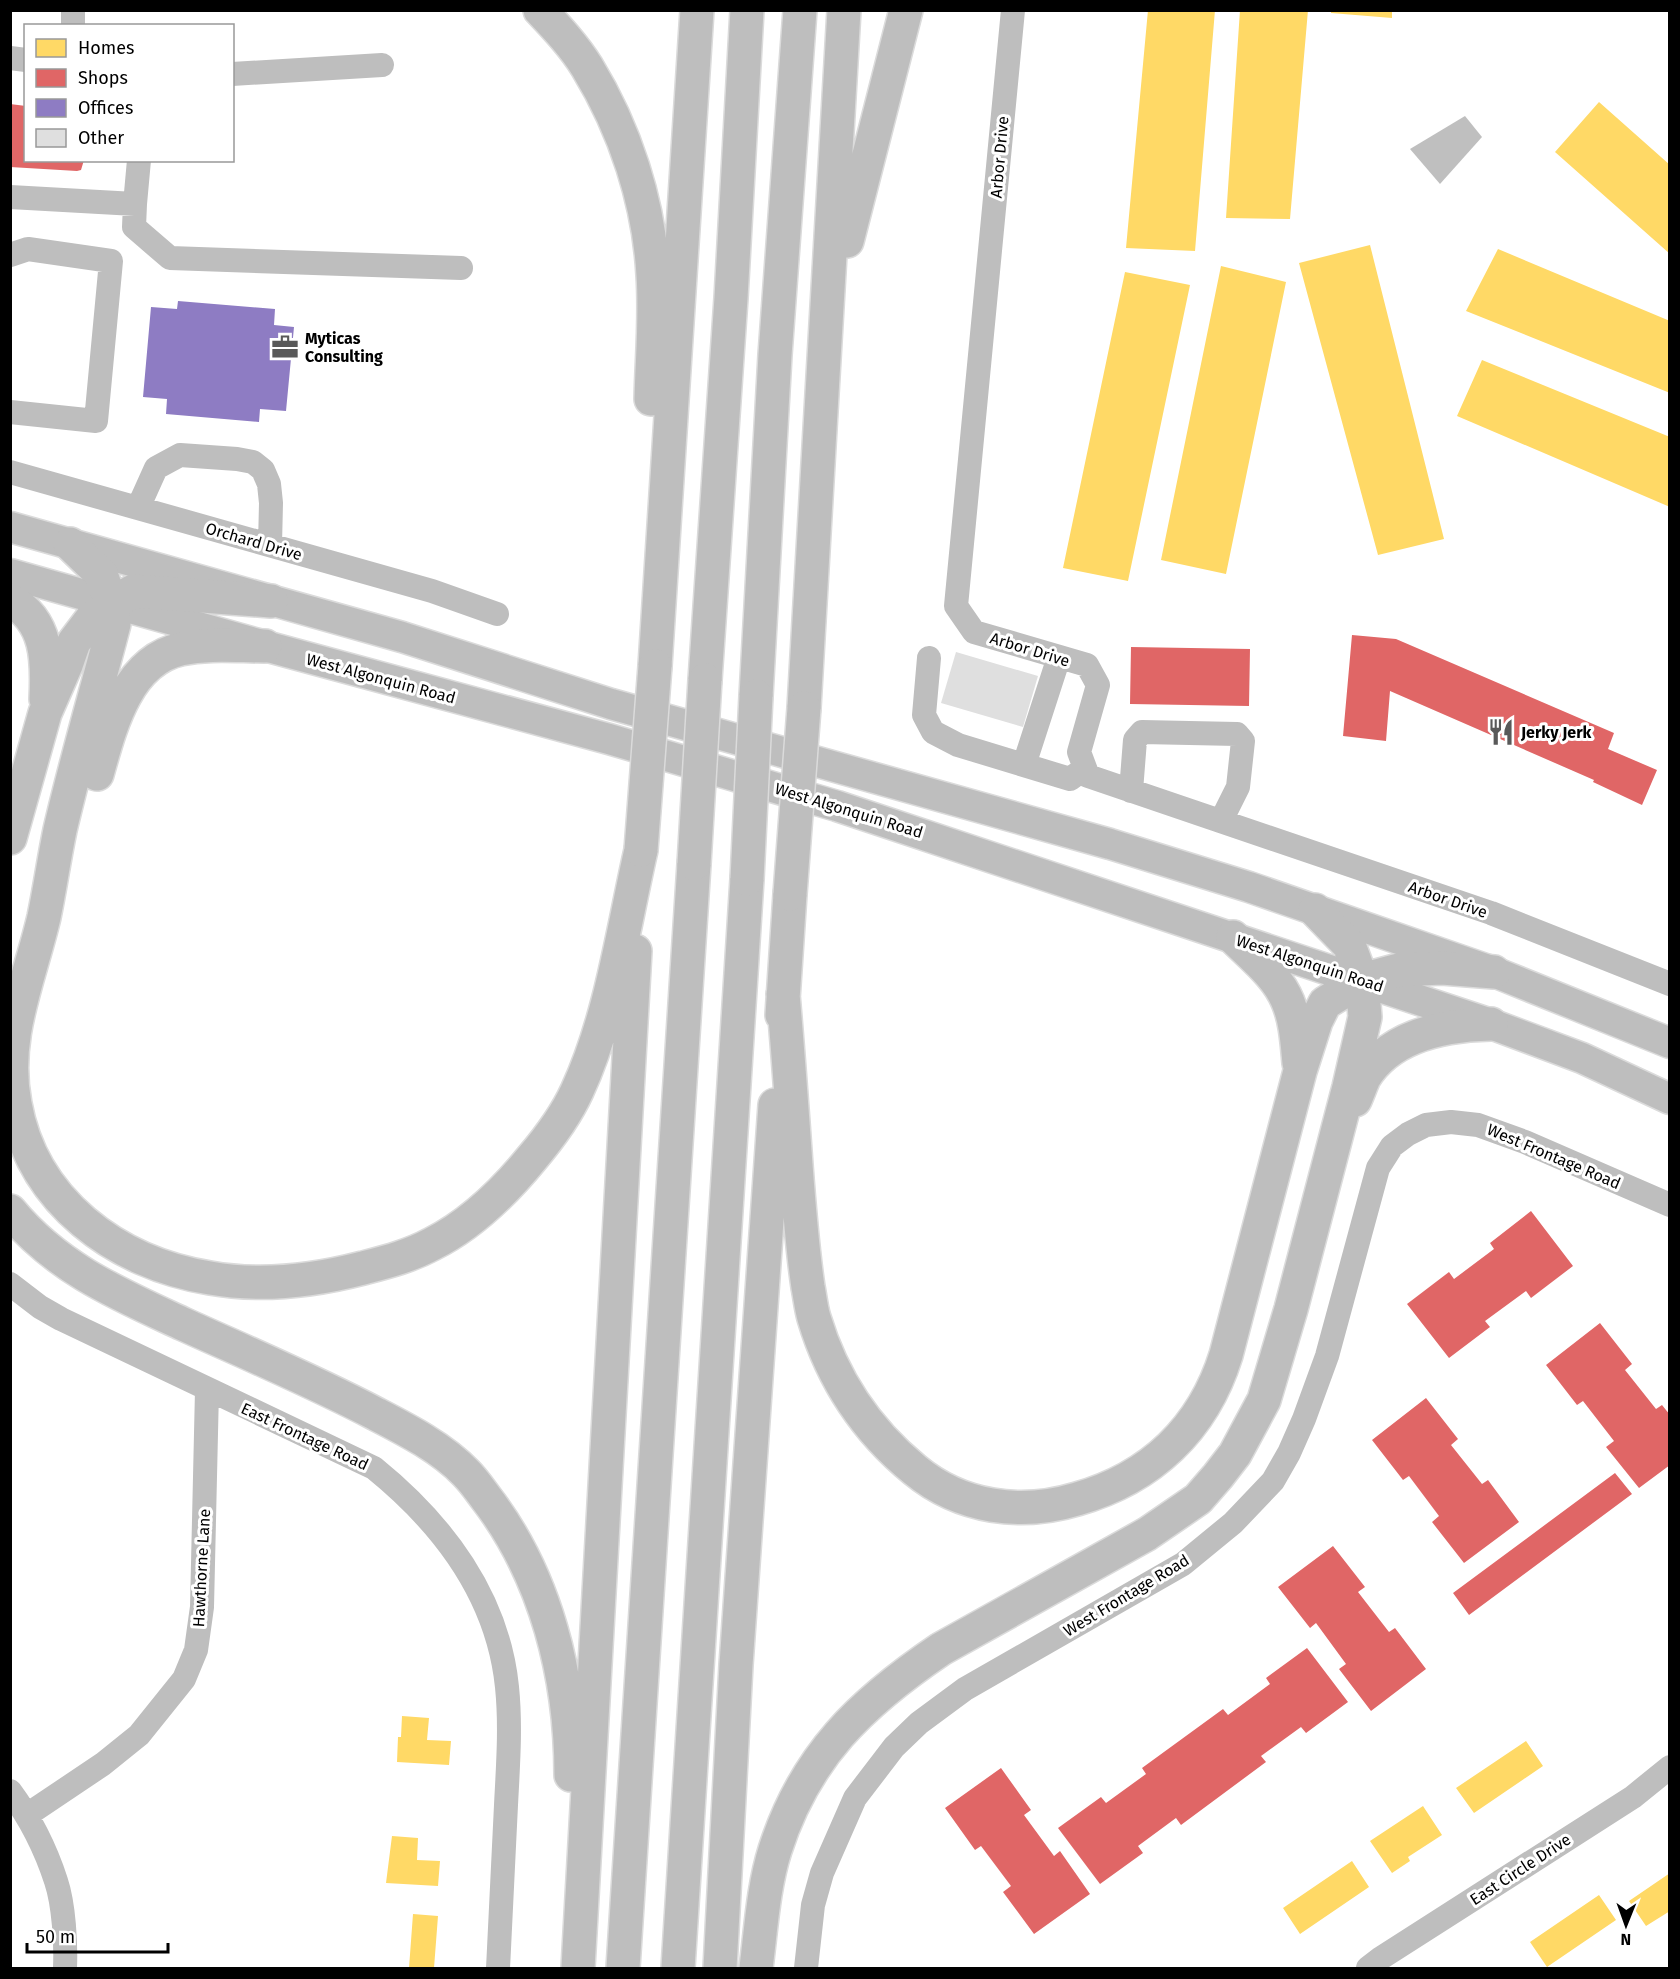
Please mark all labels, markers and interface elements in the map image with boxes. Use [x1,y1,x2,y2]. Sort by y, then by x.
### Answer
legend [24,24,234,162]
text: Homes [78,37,134,59]
text: Shops [78,67,128,89]
text: Offices [78,97,133,119]
street label: Arbor Drive [986,115,1013,199]
text: Other [78,127,124,149]
place label: Myticas Consulting [305,329,383,366]
office icon: Myticas Consulting [270,332,300,362]
street label: Orchard Drive [203,519,304,564]
street label: Arbor Drive [988,628,1072,671]
street label: West Algonquin Road [304,649,458,708]
restaurant icon: Jerky Jerk [1486,717,1516,747]
place label: Jerky Jerk [1520,723,1592,742]
street label: West Algonquin Road [773,779,925,842]
street label: Arbor Drive [1406,877,1490,922]
street label: West Algonquin Road [1234,931,1386,996]
street label: West Frontage Road [1484,1120,1623,1193]
street label: East Frontage Road [238,1399,371,1474]
street label: Hawthorne Lane [189,1508,214,1628]
street label: West Frontage Road [1060,1550,1192,1640]
street label: East Circle Drive [1466,1830,1574,1909]
north arrow [1596,1895,1656,1955]
scale bar [27,1916,168,1954]
text: 50 m [36,1926,75,1948]
text: N [1620,1930,1631,1949]

